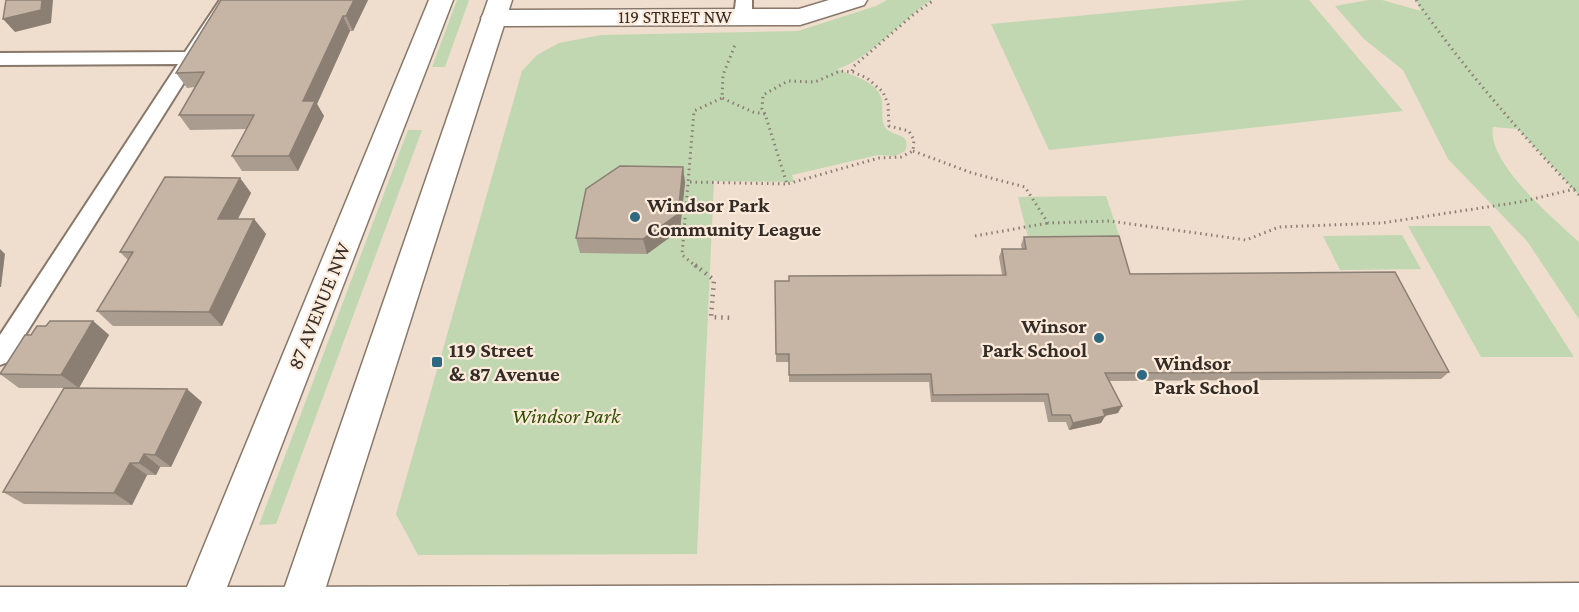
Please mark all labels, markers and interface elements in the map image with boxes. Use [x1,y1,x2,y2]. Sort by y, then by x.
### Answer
street label: 119 STREET NW [618,7,732,27]
place label: Windsor Park Community League [646,193,822,241]
marker: Windsor Park Community League [628,210,642,224]
street label: 87 AVENUE NW [283,238,356,373]
place label: Winsor Park School [982,314,1088,362]
marker: Winsor Park School [1092,331,1106,345]
place label: 119 Street & 87 Avenue [449,338,560,386]
place label: Windsor Park School [1153,351,1259,399]
marker: 119 Street & 87 Avenue [430,355,444,369]
marker: Windsor Park School [1135,368,1149,382]
park label: Windsor Park [512,404,621,428]

